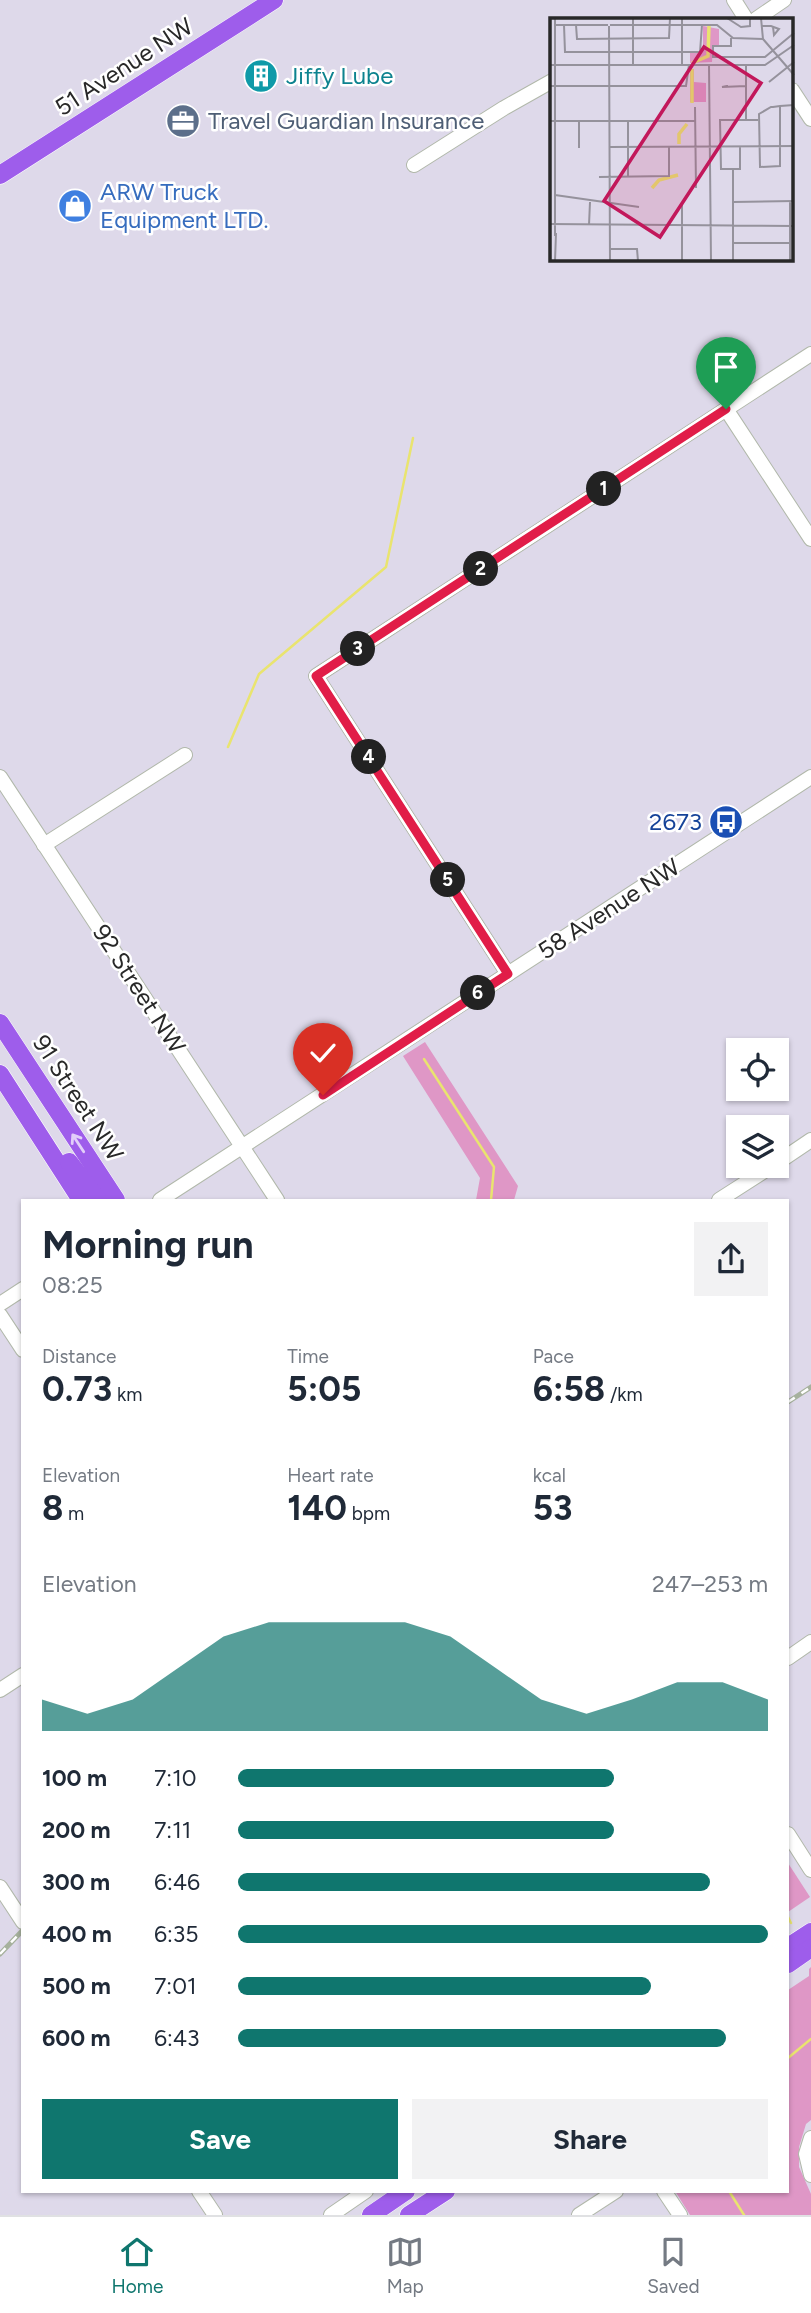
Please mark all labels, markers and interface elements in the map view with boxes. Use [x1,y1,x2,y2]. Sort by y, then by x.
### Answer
street label: 51 Avenue NW [49,11,198,122]
inset map [550,18,794,261]
building icon: Jiffy Lube [242,57,280,95]
place label: Jiffy Lube [286,61,393,90]
office icon: Travel Guardian Insurance [164,102,202,140]
place label: Travel Guardian Insurance [208,106,484,135]
place label: ARW Truck Equipment LTD. [100,177,269,234]
shop icon: ARW Truck Equipment LTD. [56,187,94,225]
pin [696,337,756,409]
icon: arrive [707,348,745,386]
pin: 1 [586,472,622,506]
text: 1 [599,477,608,500]
pin: 2 [463,552,498,586]
text: 2 [475,557,486,580]
pin: 3 [340,632,376,666]
text: 3 [352,637,363,660]
pin: 4 [352,740,386,774]
text: 4 [362,745,375,768]
bus stop icon: 2673 [707,803,745,841]
place label: 2673 [649,807,702,836]
street label: 58 Avenue NW [532,852,685,965]
pin: 5 [430,862,466,898]
text: 5 [442,868,453,891]
street label: 92 Street NW [87,919,192,1059]
pin: 6 [461,976,496,1010]
text: 6 [472,981,483,1004]
pin [293,1023,353,1095]
street label: 91 Street NW [27,1029,130,1166]
icon: check [304,1034,342,1072]
map controls [726,1038,789,1178]
button: locate [726,1038,789,1101]
button: layers [726,1115,789,1178]
one-way arrow [71,1134,85,1154]
text: Morning run [42,1222,254,1268]
button: share [694,1222,768,1296]
text: 08:25 [42,1271,103,1299]
text: Distance [42,1345,116,1368]
text: Time [287,1345,329,1368]
text: Pace [533,1345,574,1368]
text: 0.73 [42,1368,112,1410]
text: 5:05 [287,1368,361,1410]
text: 6:58 [533,1368,605,1410]
text: km [112,1383,142,1406]
text: /km [605,1383,643,1406]
text: Elevation [42,1464,120,1487]
text: Heart rate [287,1464,374,1487]
text: kcal [533,1464,566,1487]
text: 8 [42,1487,63,1529]
text: 140 [287,1487,347,1529]
text: 53 [533,1487,572,1529]
text: m [63,1502,84,1525]
text: bpm [347,1502,390,1525]
text: Elevation [42,1570,137,1598]
text: 247–253 m [652,1570,768,1598]
text: 100 m [42,1764,107,1792]
text: 7:10 [154,1764,196,1792]
text: 200 m [42,1816,111,1844]
text: 7:11 [154,1816,191,1844]
text: 300 m [42,1868,110,1896]
text: 6:46 [154,1868,200,1896]
text: 400 m [42,1920,112,1948]
text: 6:35 [154,1920,199,1948]
text: 500 m [42,1972,111,2000]
text: 7:01 [154,1972,196,2000]
text: 600 m [42,2024,111,2052]
text: 6:43 [154,2024,200,2052]
button: Save [42,2099,398,2179]
button: Share [412,2099,768,2179]
tab: Home [111,2233,163,2298]
tab: Map [386,2233,424,2298]
tab: Saved [647,2233,700,2298]

